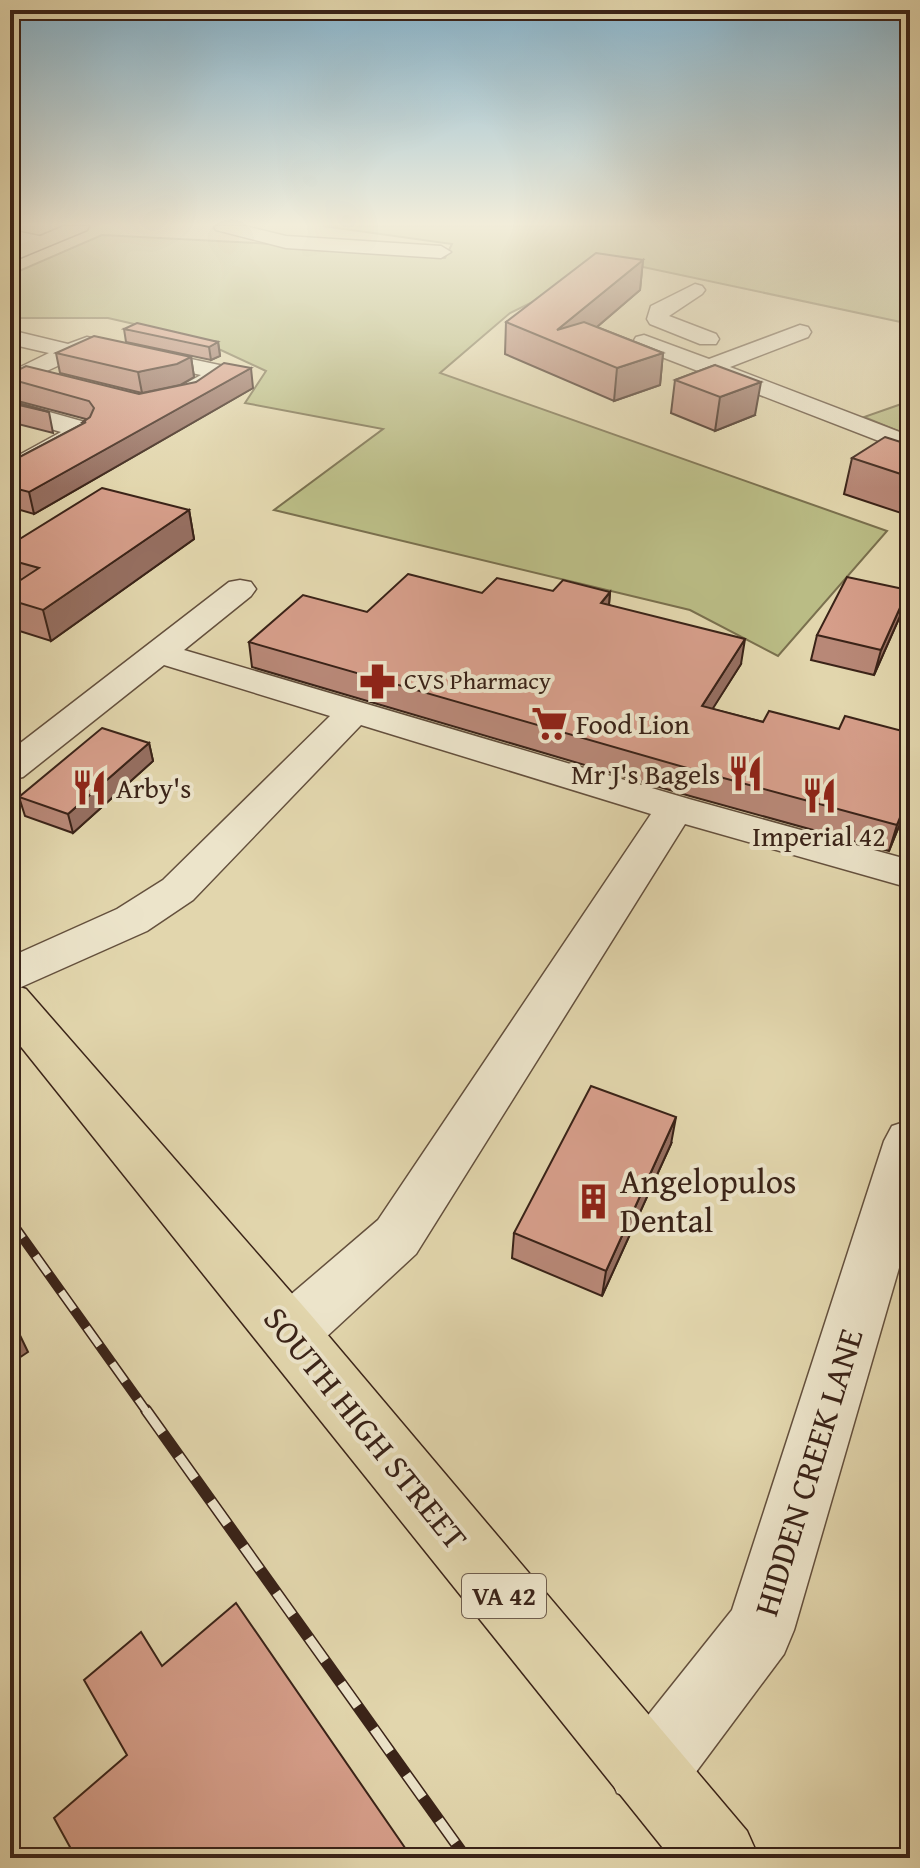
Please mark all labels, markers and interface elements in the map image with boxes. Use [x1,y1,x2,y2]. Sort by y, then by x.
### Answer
pharmacy icon: CVS Pharmacy [359,662,397,700]
place label: CVS Pharmacy [404,663,551,698]
place label: Food Lion [576,703,690,744]
supermarket icon: Food Lion [531,705,569,743]
place label: Mr J's Bagels [571,753,720,794]
restaurant icon: Mr J's Bagels [727,755,765,793]
place label: Arby's [116,767,191,808]
restaurant icon: Arby's [71,769,109,807]
restaurant icon: Imperial 42 [800,777,838,815]
place label: Imperial 42 [752,815,886,856]
place label: Angelopulos Dental [620,1156,797,1244]
building icon: Angelopulos Dental [575,1182,613,1220]
street label: SOUTH HIGH STREET [253,1295,480,1560]
street label: HIDDEN CREEK LANE [741,1322,875,1621]
road number: VA 42 [462,1574,546,1618]

